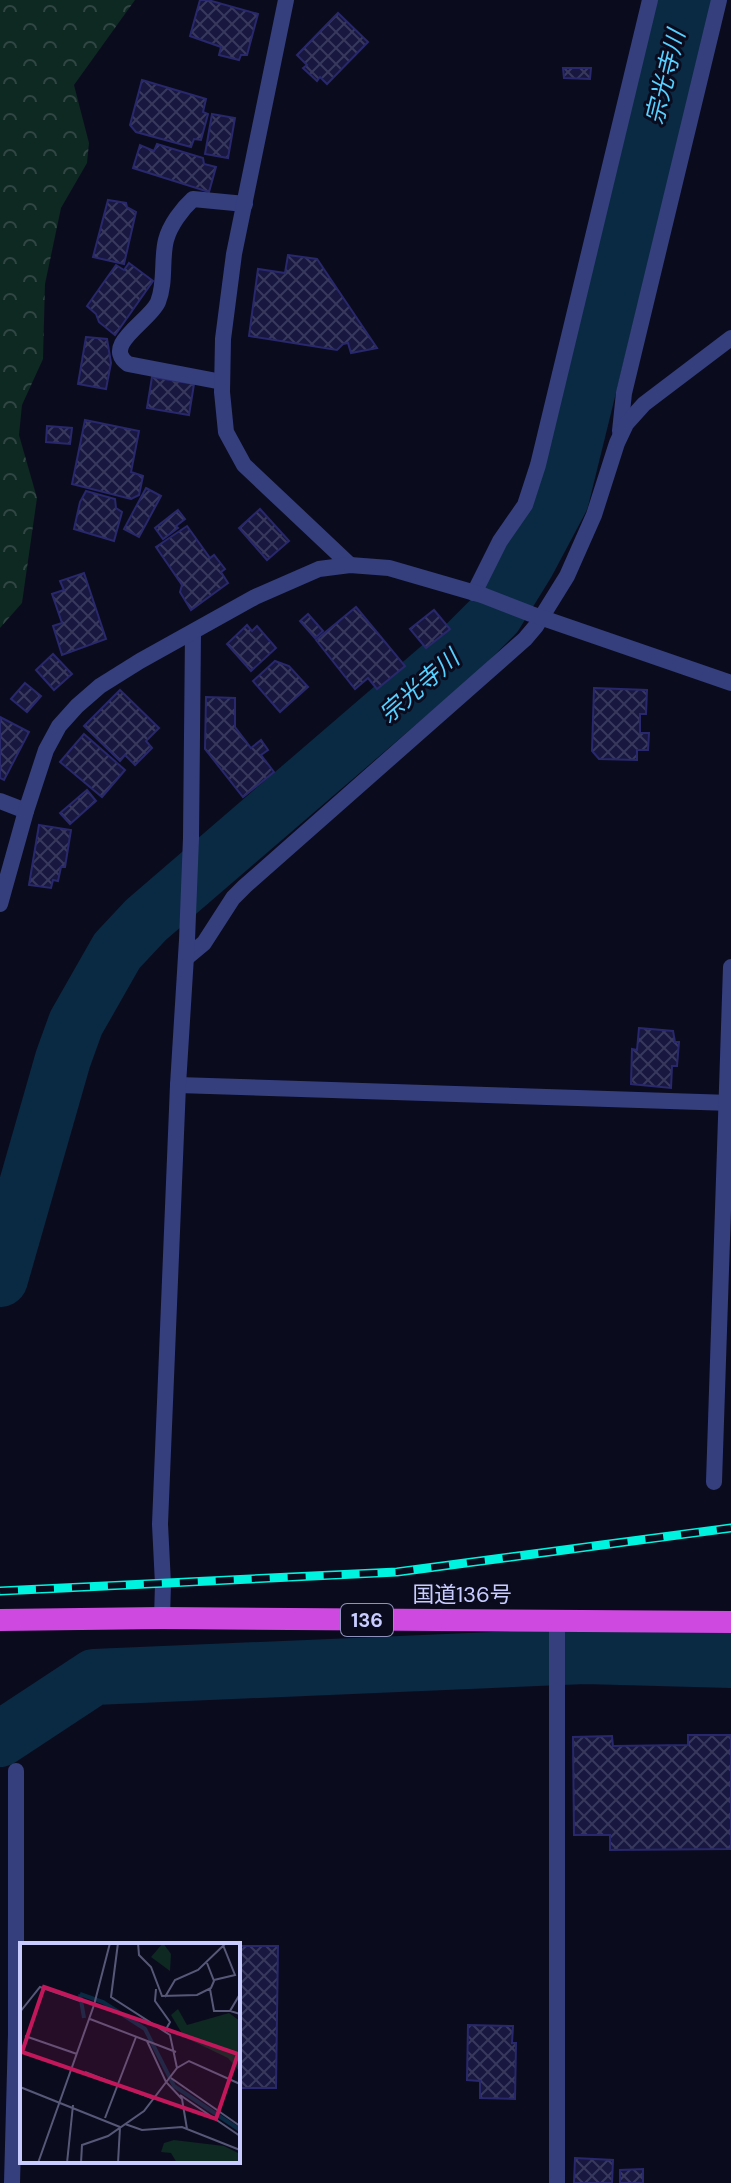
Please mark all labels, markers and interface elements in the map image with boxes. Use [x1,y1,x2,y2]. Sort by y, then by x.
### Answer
water label: 宗光寺川 [638,24,692,127]
water label: 宗光寺川 [373,641,468,729]
street label: 国道136号 [412,1580,512,1609]
road number: 136 [341,1604,393,1636]
inset map [20,1943,240,2163]

